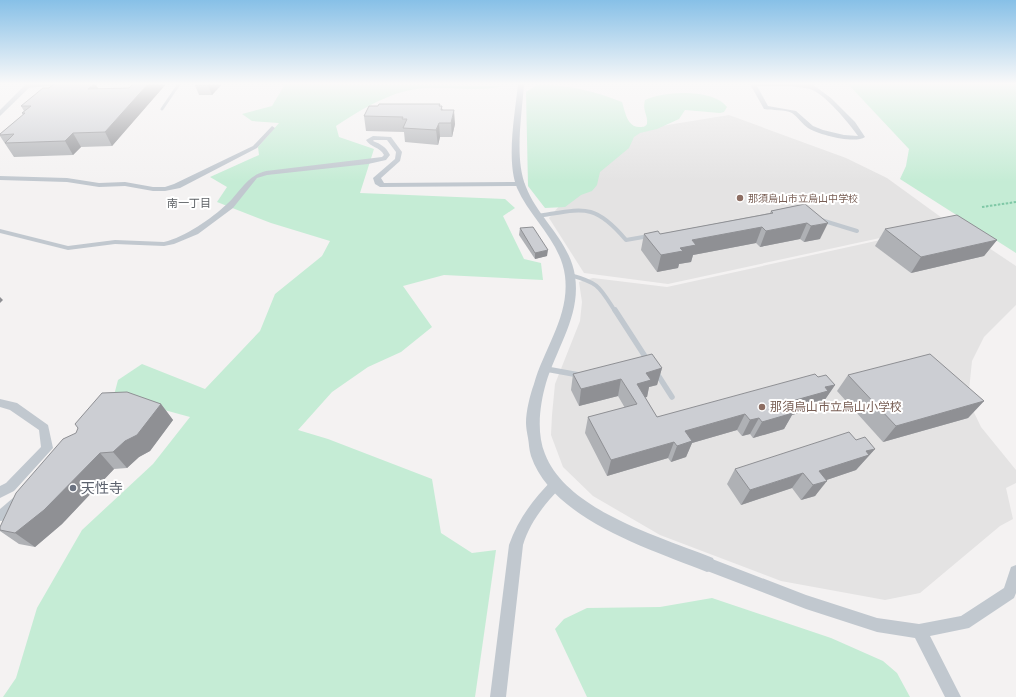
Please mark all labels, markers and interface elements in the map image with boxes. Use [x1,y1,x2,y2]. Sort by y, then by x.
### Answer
marker: 那須烏山市立烏山中学校 [735,193,745,203]
place label: 那須烏山市立烏山中学校 [748,193,858,204]
district label: 南一丁目 [167,197,211,210]
place label: 那須烏山市立烏山小学校 [770,400,902,414]
marker: 那須烏山市立烏山小学校 [757,402,767,412]
place label: 天性寺 [81,480,123,496]
marker: 天性寺 [68,483,78,493]

